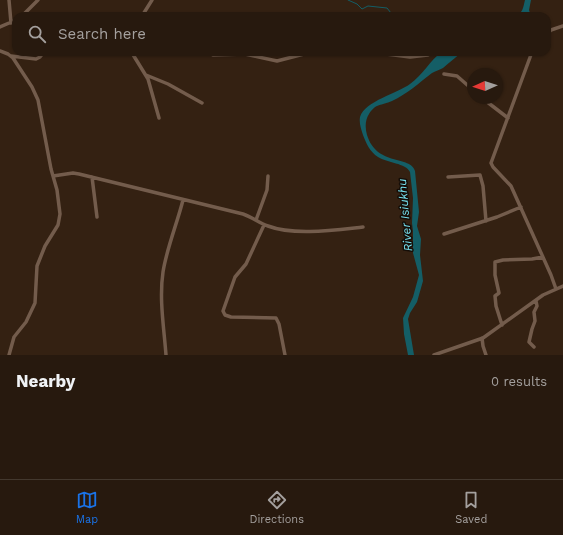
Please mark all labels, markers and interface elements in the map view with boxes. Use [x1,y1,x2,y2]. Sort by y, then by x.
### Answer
search box [12,12,551,56]
icon: search [26,23,48,45]
text: Search here [58,25,146,43]
north arrow [467,68,503,104]
water label: River Isiukhu [395,178,415,252]
text: Nearby [16,371,75,391]
text: 0 results [491,374,547,389]
tab: Map [76,489,98,526]
tab: Directions [250,489,304,526]
tab: Saved [455,489,487,526]

